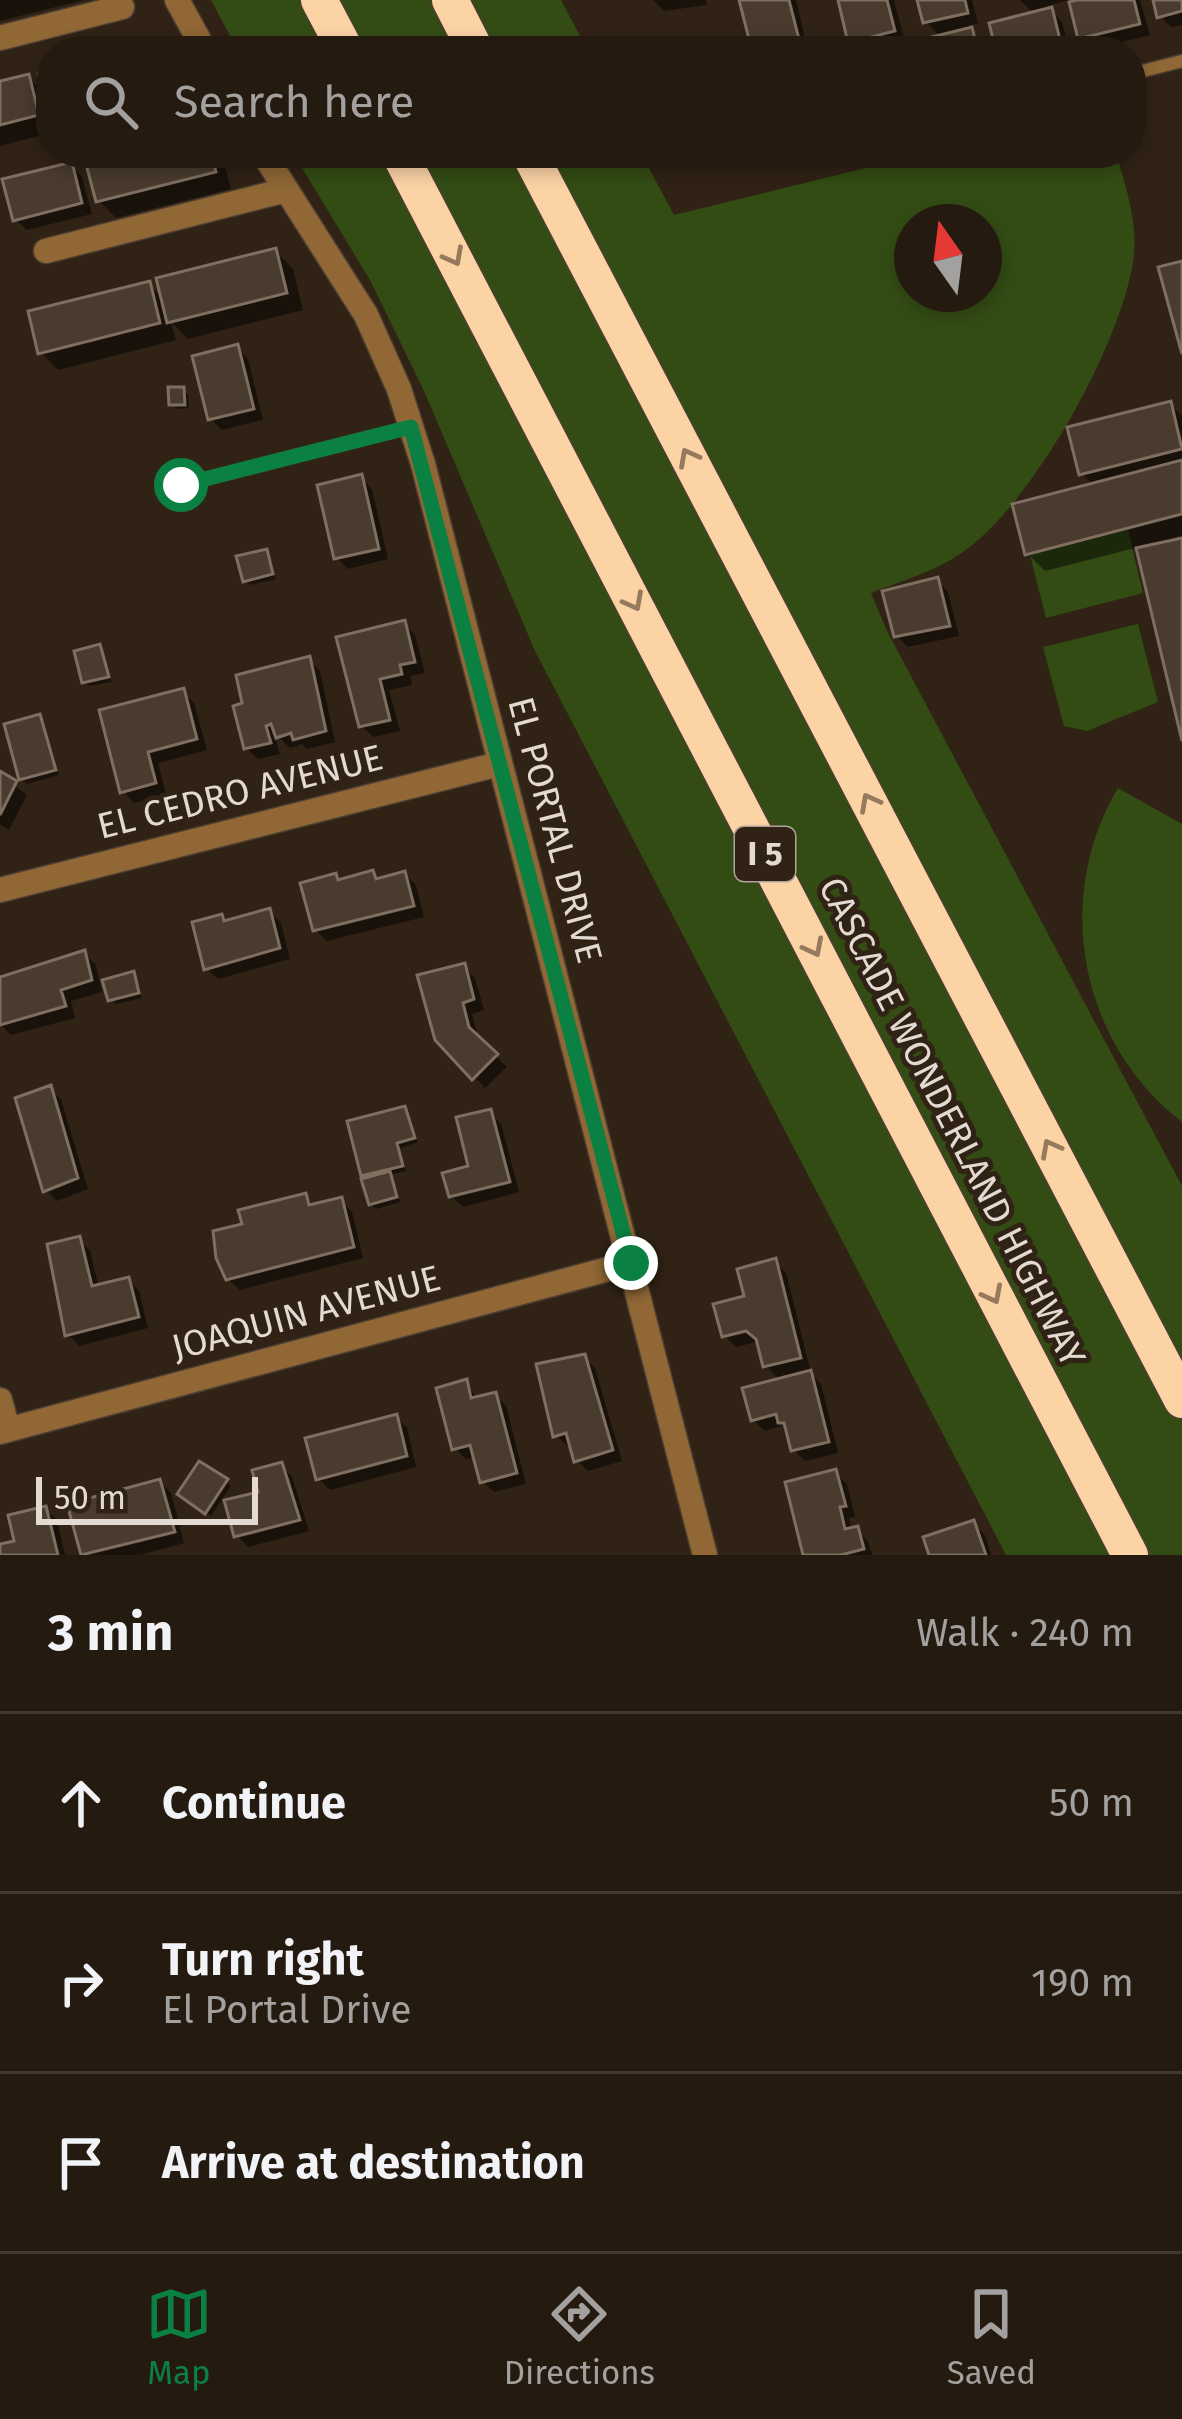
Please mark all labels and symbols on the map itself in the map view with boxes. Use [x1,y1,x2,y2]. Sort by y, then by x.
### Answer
north arrow [894,204,1002,312]
one-way arrow [439,244,462,266]
one-way arrow [679,448,702,469]
route start [154,458,208,512]
one-way arrow [620,590,643,612]
street label: EL PORTAL DRIVE [498,692,612,968]
street label: EL CEDRO AVENUE [93,735,387,849]
one-way arrow [860,794,883,815]
road number: I 5 [735,827,795,881]
street label: CASCADE WONDERLAND HIGHWAY [809,870,1095,1374]
one-way arrow [800,936,823,957]
one-way arrow [1041,1139,1064,1160]
route end [604,1236,658,1290]
street label: JOAQUIN AVENUE [167,1256,445,1370]
one-way arrow [979,1282,1002,1304]
scale bar [36,1471,258,1524]

